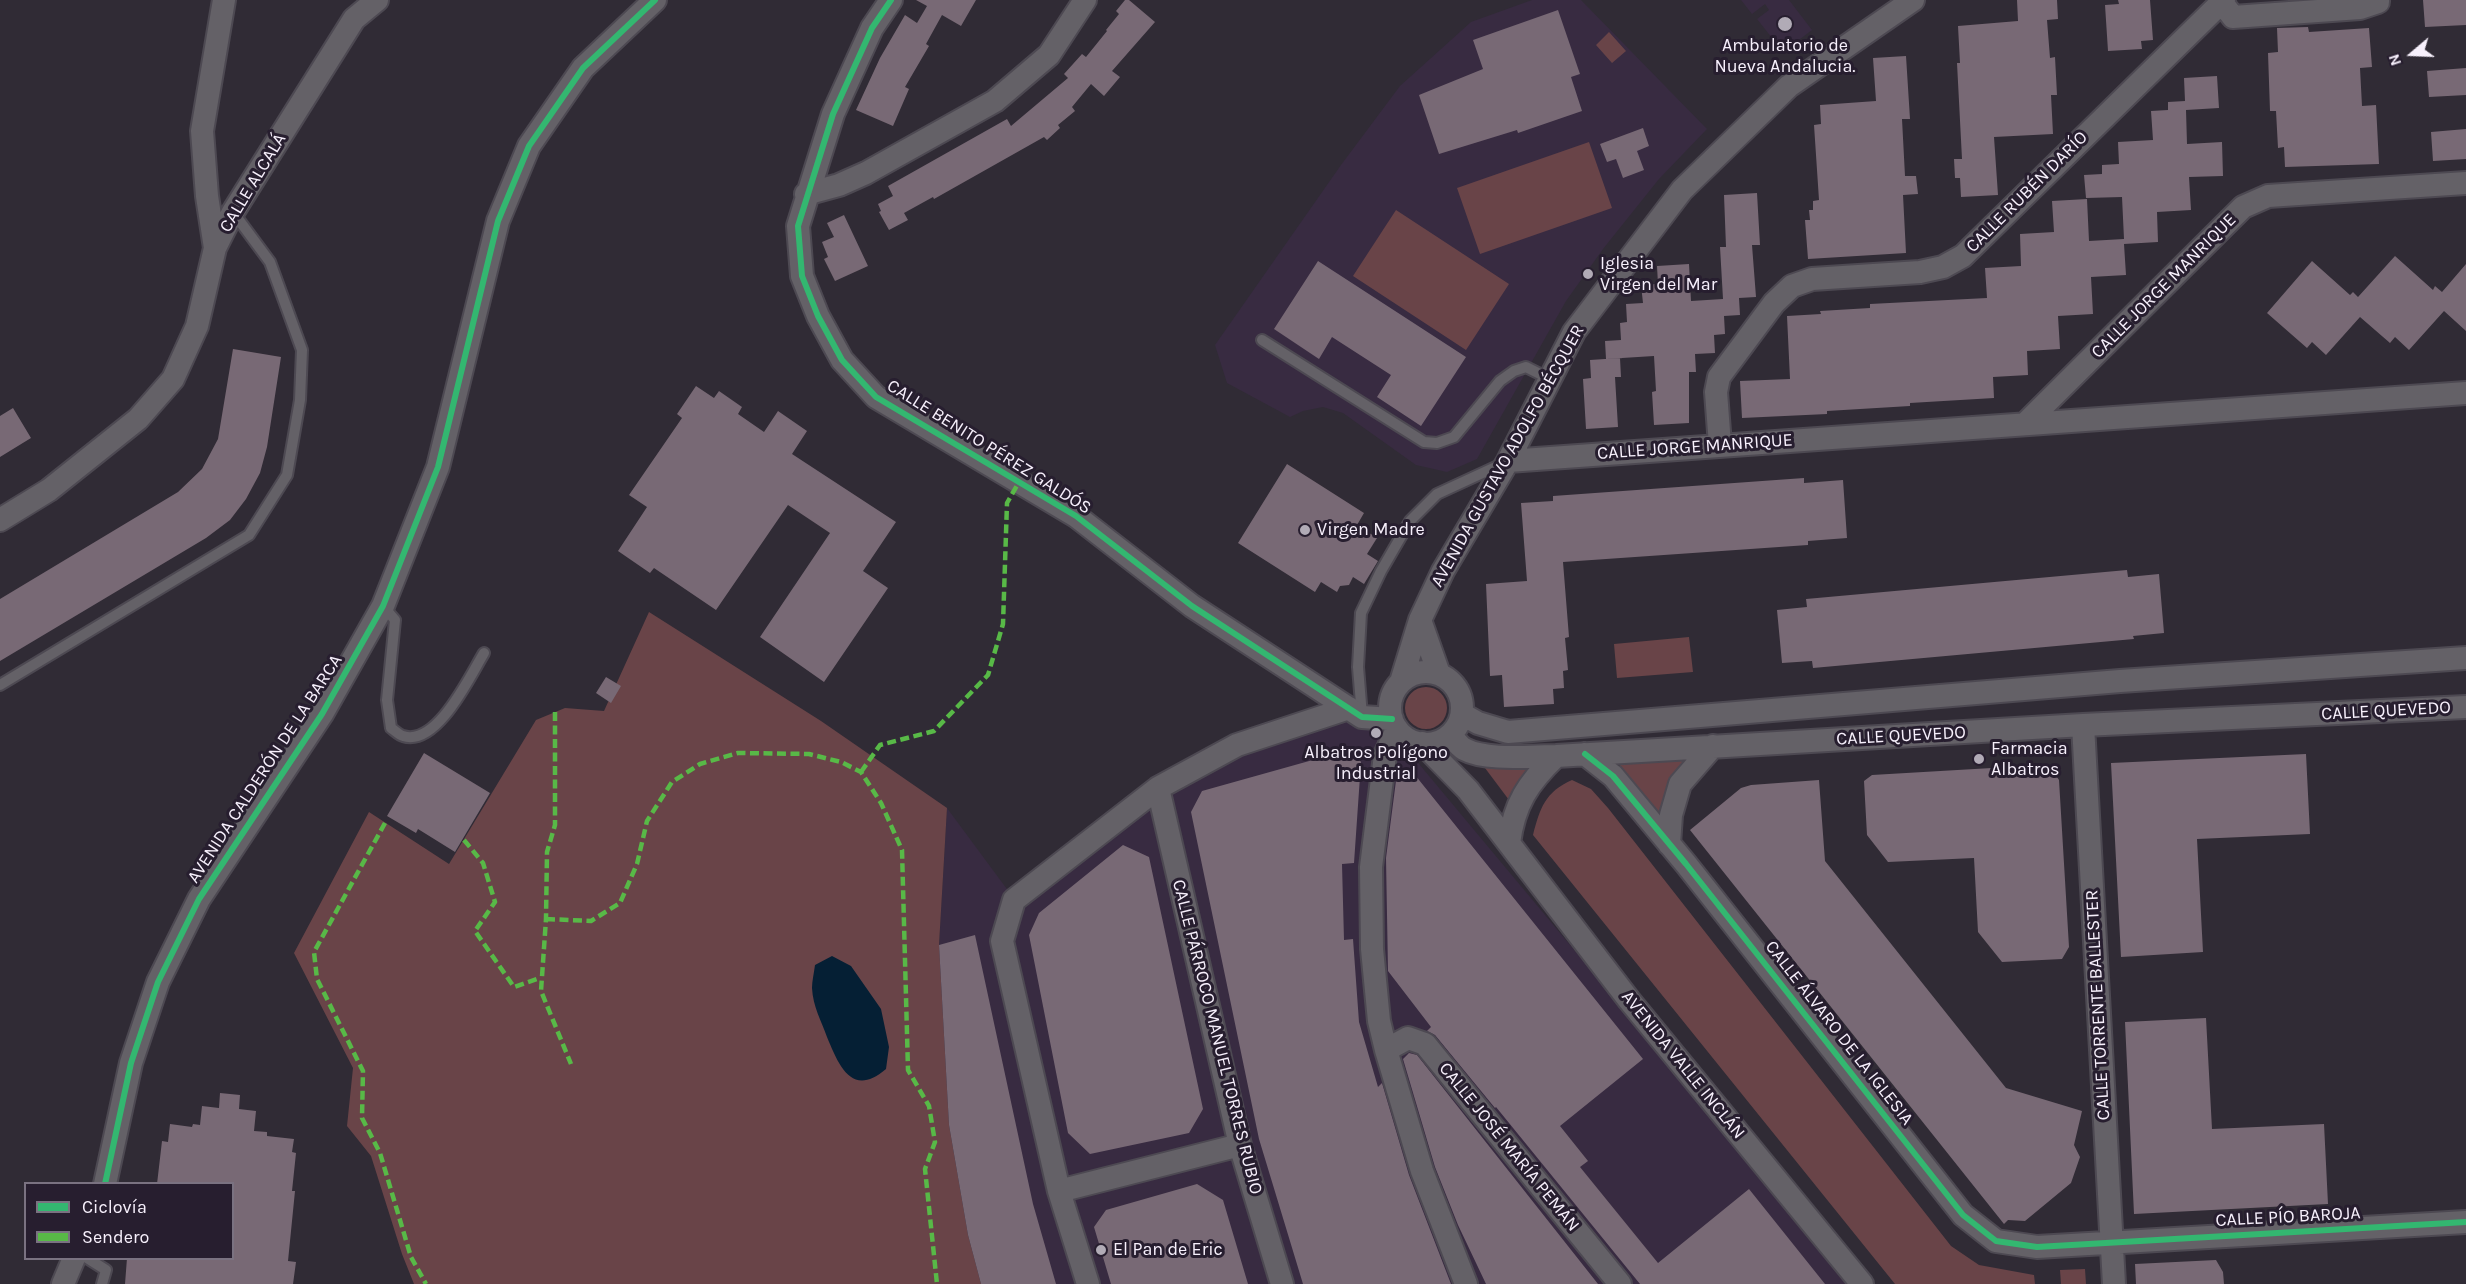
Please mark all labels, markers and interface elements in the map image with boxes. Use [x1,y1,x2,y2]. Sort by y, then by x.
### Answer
marker: Ambulatorio de Nueva Andalucia. [1776,15,1794,33]
north arrow [2382,24,2442,84]
place label: Ambulatorio de Nueva Andalucia. [1714,35,1856,78]
text: N [2384,52,2405,69]
street label: CALLE RUBÉN DARÍO [1962,127,2092,257]
street label: CALLE ALCALÁ [215,130,291,236]
street label: CALLE JORGE MANRIQUE [2087,209,2241,363]
place label: Iglesia Virgen del Mar [1600,253,1717,296]
marker: Iglesia Virgen del Mar [1581,267,1595,281]
street label: AVENIDA GUSTAVO ADOLFO BÉCQUER [1427,321,1589,591]
street label: CALLE BENITO PÉREZ GALDÓS [883,375,1095,519]
street label: CALLE JORGE MANRIQUE [1596,429,1794,465]
place label: Virgen Madre [1317,519,1425,541]
marker: Virgen Madre [1298,523,1312,537]
street label: AVENIDA CALDERÓN DE LA BARCA [183,651,347,887]
street label: CALLE QUEVEDO [2321,697,2451,725]
street label: CALLE QUEVEDO [1836,722,1966,750]
marker: Albatros Polígono Industrial [1369,726,1383,740]
place label: Farmacia Albatros [1991,738,2068,780]
place label: Albatros Polígono Industrial [1304,742,1448,784]
marker: Farmacia Albatros [1972,752,1986,766]
street label: CALLE PÁRROCO MANUEL TORRES RUBIO [1167,877,1267,1197]
street label: CALLE TORRENTE BALLESTER [2081,889,2115,1121]
street label: CALLE ÁLVARO DE LA IGLESIA [1760,936,1918,1130]
street label: AVENIDA VALLE INCLÁN [1617,987,1749,1143]
street label: CALLE JOSÉ MARÍA PEMÁN [1434,1058,1584,1236]
legend [24,1182,234,1260]
text: Ciclovía [82,1196,147,1218]
street label: CALLE PÍO BAROJA [2215,1202,2361,1232]
text: Sendero [82,1226,149,1248]
place label: El Pan de Eric [1113,1239,1223,1261]
marker: El Pan de Eric [1094,1243,1108,1257]

